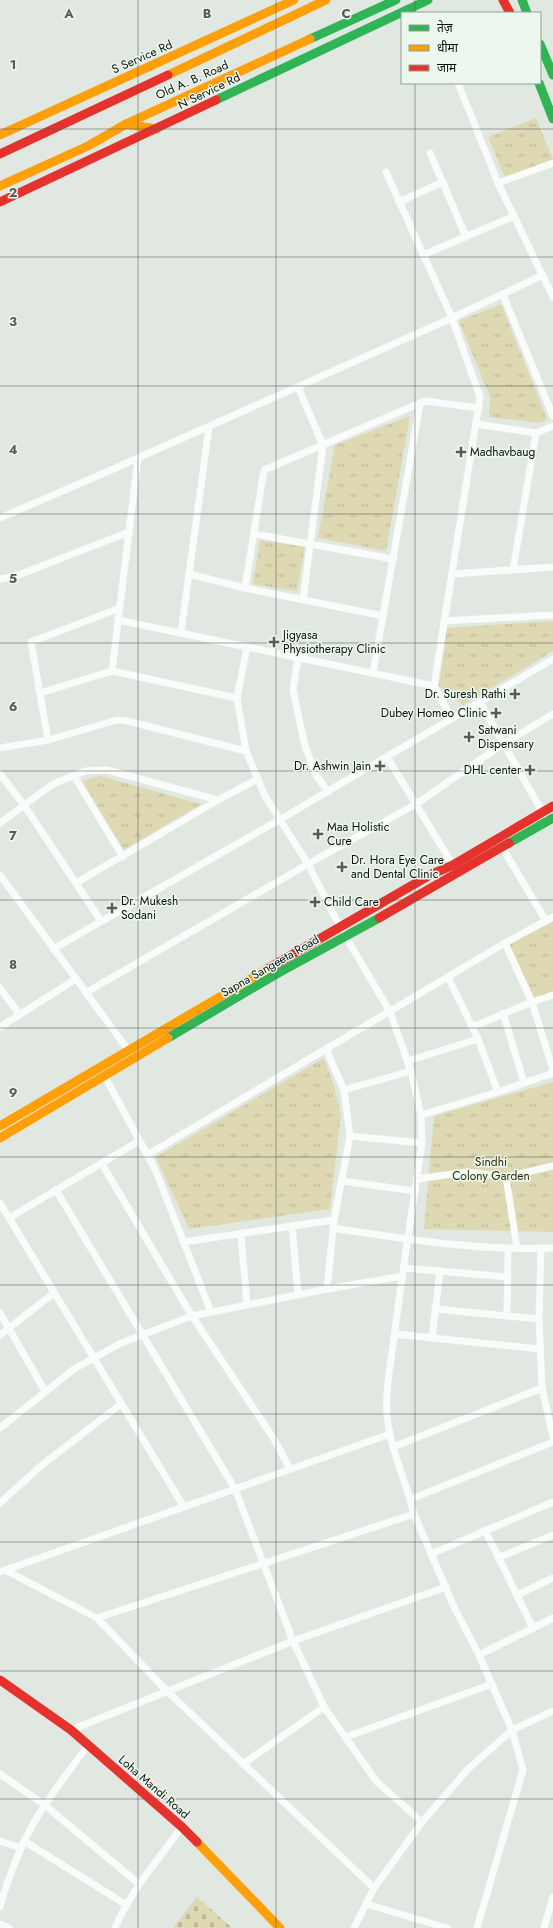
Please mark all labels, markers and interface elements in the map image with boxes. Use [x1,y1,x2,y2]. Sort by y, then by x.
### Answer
text: A [63,4,74,23]
text: B [203,4,212,23]
text: C [341,4,351,23]
legend [401,12,541,84]
text: तेज़ [437,19,454,37]
street label: S Service Rd [109,36,175,78]
text: धीमा [437,39,459,57]
text: 1 [10,55,16,74]
street label: Old A. B. Road [153,56,231,104]
text: जाम [437,59,457,77]
street label: N Service Rd [175,68,243,114]
text: 2 [9,183,17,202]
text: 3 [9,312,17,331]
text: 4 [8,440,18,459]
place label: Madhavbaug [470,443,535,461]
marker: Madhavbaug [455,446,467,458]
text: 5 [9,569,17,588]
place label: Jigyasa Physiotherapy Clinic [281,626,386,658]
marker: Jigyasa Physiotherapy Clinic [268,636,280,648]
place label: Dr. Suresh Rathi [425,685,506,703]
marker: Dr. Suresh Rathi [509,688,521,700]
text: 6 [9,697,18,716]
place label: Dubey Homeo Clinic [381,704,487,722]
marker: Dubey Homeo Clinic [490,707,502,719]
place label: Satwani Dispensary [478,721,535,753]
marker: Satwani Dispensary [463,731,475,743]
place label: Dr. Ashwin Jain [294,757,371,775]
marker: Dr. Ashwin Jain [374,760,386,772]
place label: DHL center [464,761,522,779]
marker: DHL center [524,764,536,776]
place label: Maa Holistic Cure [327,818,390,850]
text: 7 [9,826,17,845]
marker: Maa Holistic Cure [312,828,324,840]
place label: Dr. Hora Eye Care and Dental Clinic [351,851,444,883]
marker: Dr. Hora Eye Care and Dental Clinic [336,861,348,873]
place label: Dr. Mukesh Sodani [121,892,178,924]
place label: Child Care [324,893,379,911]
marker: Child Care [309,896,321,908]
marker: Dr. Mukesh Sodani [106,902,118,914]
street label: Sapna Sangeeta Road [217,930,323,1002]
text: 8 [9,955,17,974]
text: 9 [9,1083,18,1102]
park label: Sindhi Colony Garden [452,1153,530,1185]
street label: Loha Mandi Road [115,1751,193,1823]

